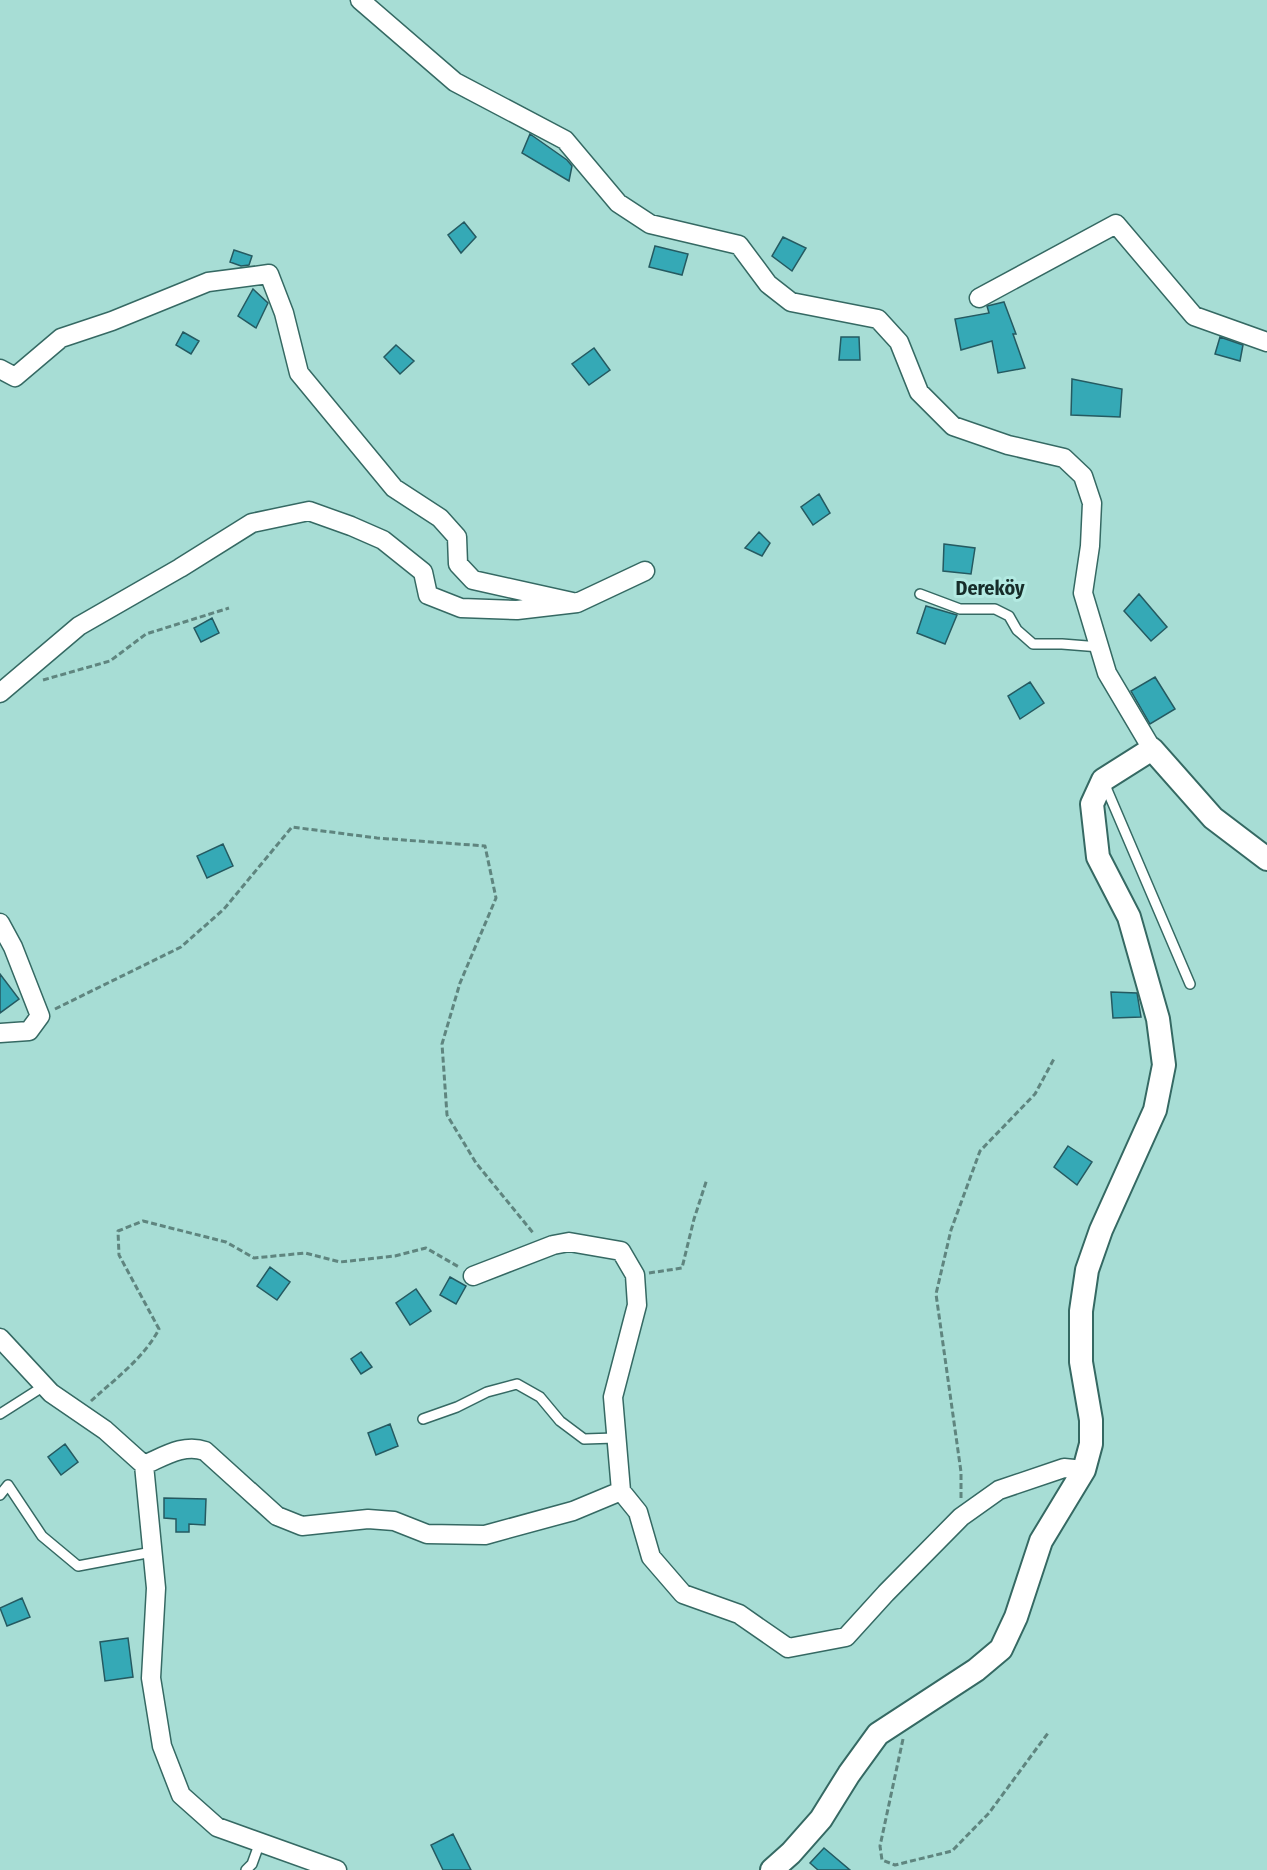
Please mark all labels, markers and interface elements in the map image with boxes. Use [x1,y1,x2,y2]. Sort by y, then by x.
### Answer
district label: Dereköy [956,576,1025,600]

